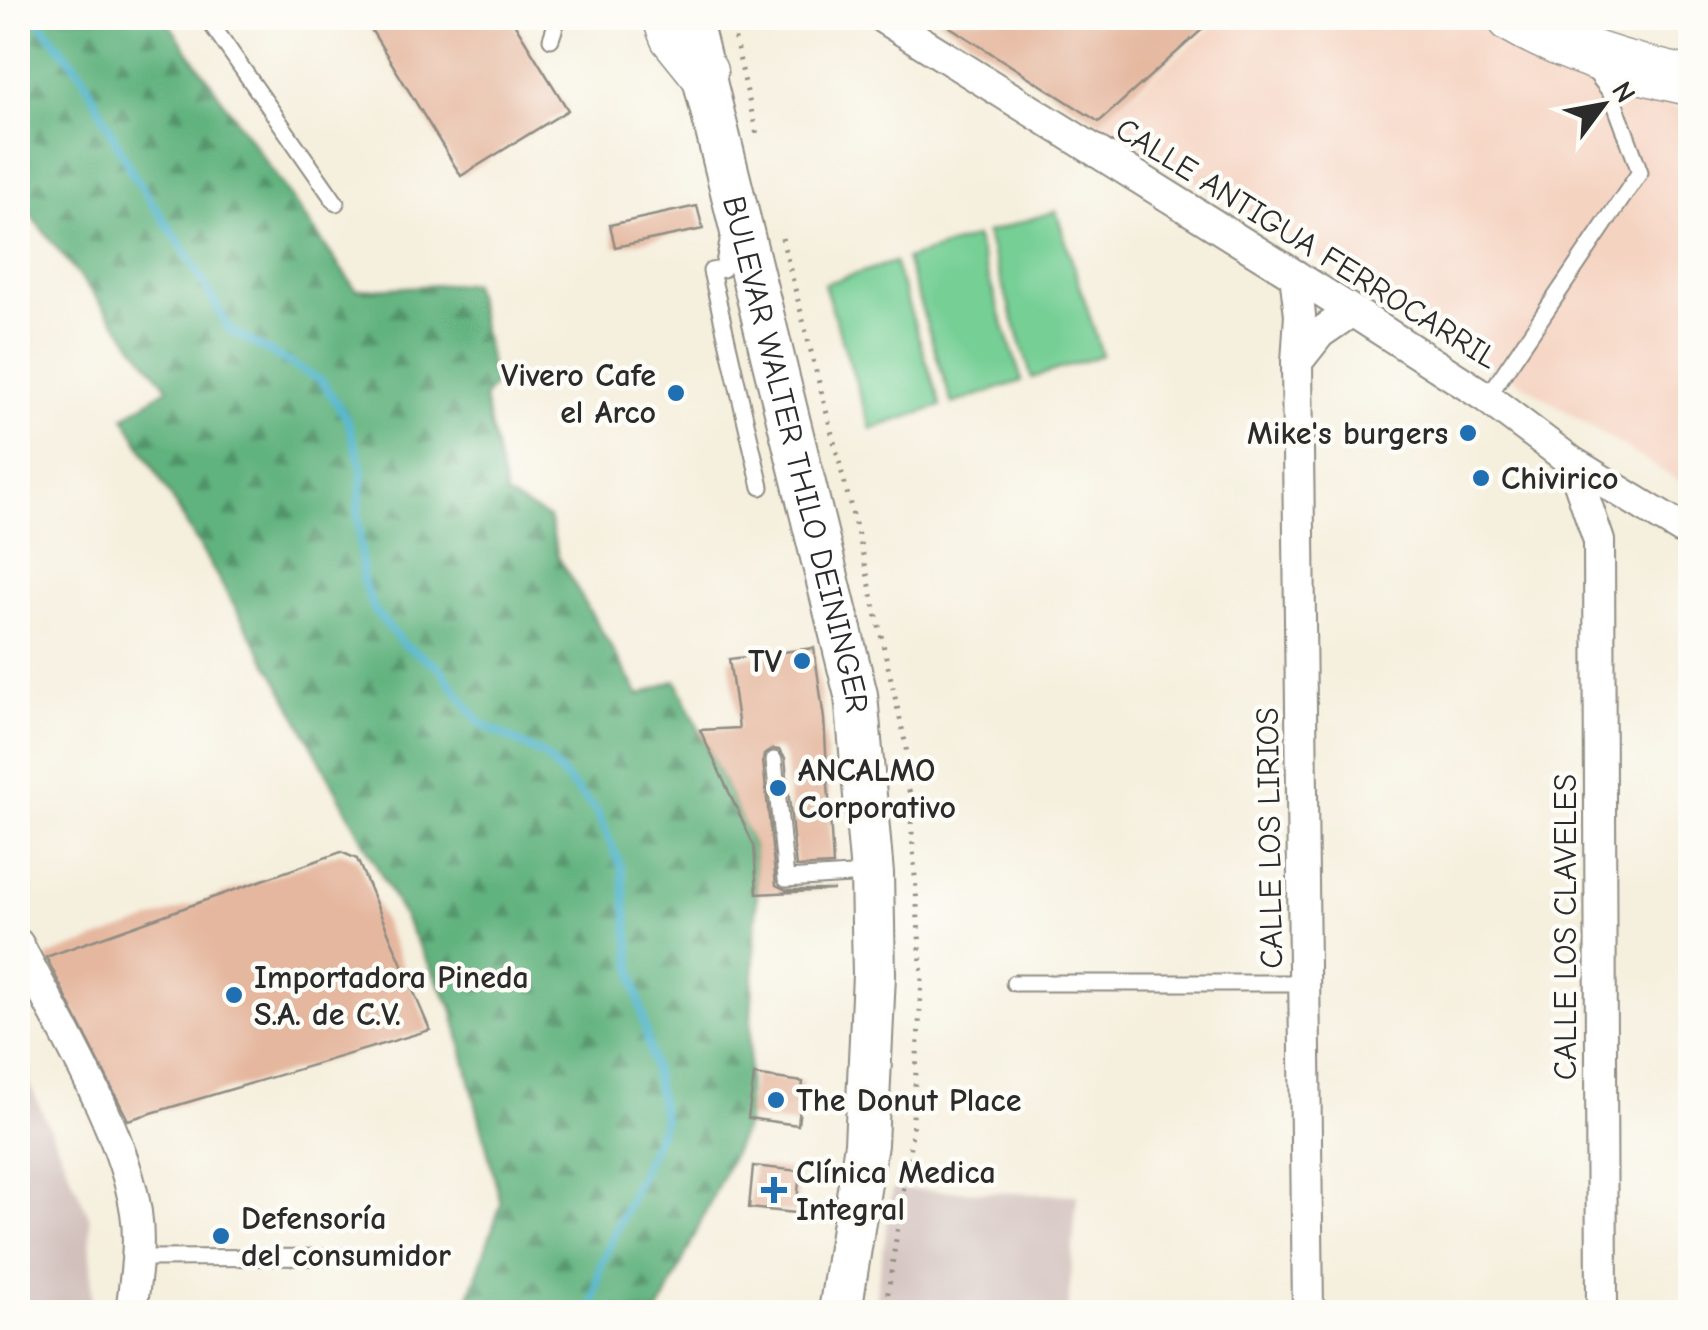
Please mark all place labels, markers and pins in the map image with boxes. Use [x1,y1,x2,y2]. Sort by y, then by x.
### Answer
place label: Vivero Cafe el Arco [501,357,656,431]
marker: Vivero Cafe el Arco [665,382,687,404]
place label: Mike's burgers [1247,415,1448,452]
marker: Mike's burgers [1457,422,1479,444]
place label: Chivirico [1501,460,1619,497]
marker: Chivirico [1470,467,1492,489]
place label: TV [748,643,783,680]
marker: TV [791,650,813,672]
place label: ANCALMO Corporativo [798,752,956,826]
marker: ANCALMO Corporativo [767,777,789,799]
place label: Importadora Pineda S.A. de C.V. [254,959,529,1033]
marker: Importadora Pineda S.A. de C.V. [223,984,245,1006]
place label: The Donut Place [796,1082,1021,1119]
marker: The Donut Place [765,1089,787,1111]
place label: Clínica Medica Integral [796,1154,996,1228]
marker: Clínica Medica Integral [761,1177,787,1203]
place label: Defensoría del consumidor [241,1200,451,1274]
marker: Defensoría del consumidor [210,1225,232,1247]

